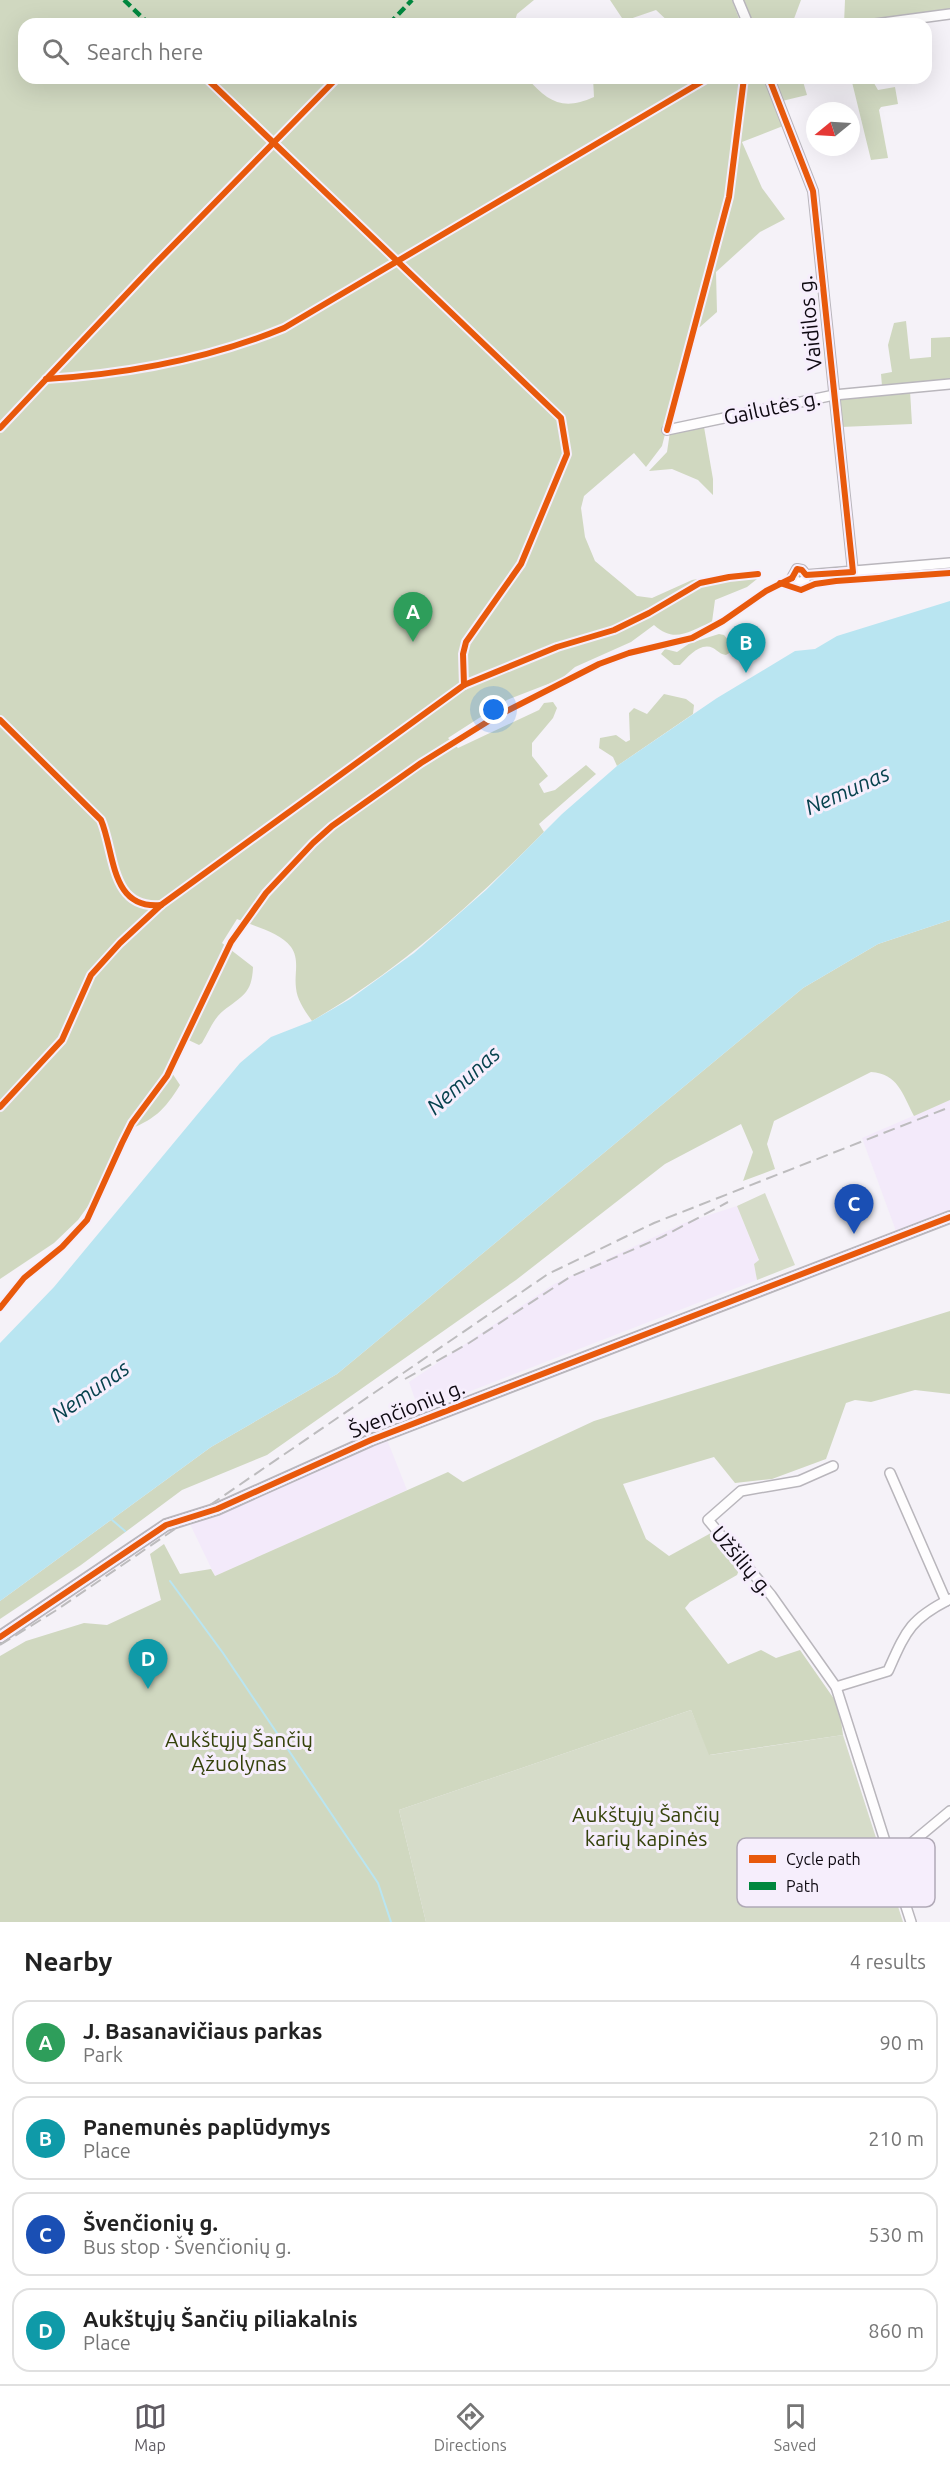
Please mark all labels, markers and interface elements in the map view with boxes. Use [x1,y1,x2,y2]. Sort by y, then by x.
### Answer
search box [18,18,932,84]
icon: search [39,35,72,68]
text: Search here [87,39,203,64]
north arrow [806,102,860,156]
street label: Vaidilos g. [792,275,826,372]
street label: Gailutės g. [721,385,822,429]
pin: A [394,592,432,642]
pin: B [726,624,766,673]
your location [479,695,508,724]
water label: Nemunas [801,760,893,819]
water label: Nemunas [421,1040,504,1119]
pin: C [834,1184,874,1234]
water label: Nemunas [46,1355,134,1427]
street label: Švenčionių g. [345,1374,468,1442]
street label: Užšilių g. [707,1521,779,1600]
pin: D [128,1640,168,1689]
park label: Aukštųjų Šančių Ąžuolynas [165,1727,313,1775]
park label: Aukštųjų Šančių karių kapinės [572,1802,720,1850]
legend [737,1838,935,1907]
text: Cycle path [786,1850,861,1868]
text: Path [786,1877,819,1895]
text: Nearby [24,1947,112,1976]
text: 4 results [850,1950,926,1973]
text: J. Basanavičiaus parkas [83,2018,322,2043]
text: A [38,2031,53,2054]
text: 90 m [880,2031,924,2054]
text: Park [83,2043,123,2066]
text: Panemunės paplūdymys [83,2114,331,2139]
text: B [39,2127,52,2150]
text: 210 m [868,2127,924,2150]
text: Place [83,2139,131,2162]
text: Švenčionių g. [83,2210,218,2235]
text: C [39,2223,52,2246]
text: 530 m [868,2223,924,2246]
text: Bus stop · Švenčionių g. [83,2235,291,2258]
text: Aukštųjų Šančių piliakalnis [83,2306,358,2331]
text: D [38,2319,53,2342]
text: 860 m [868,2319,924,2342]
text: Place [83,2331,131,2354]
tab: Map [134,2400,167,2454]
tab: Directions [434,2400,507,2454]
tab: Saved [774,2400,816,2454]

